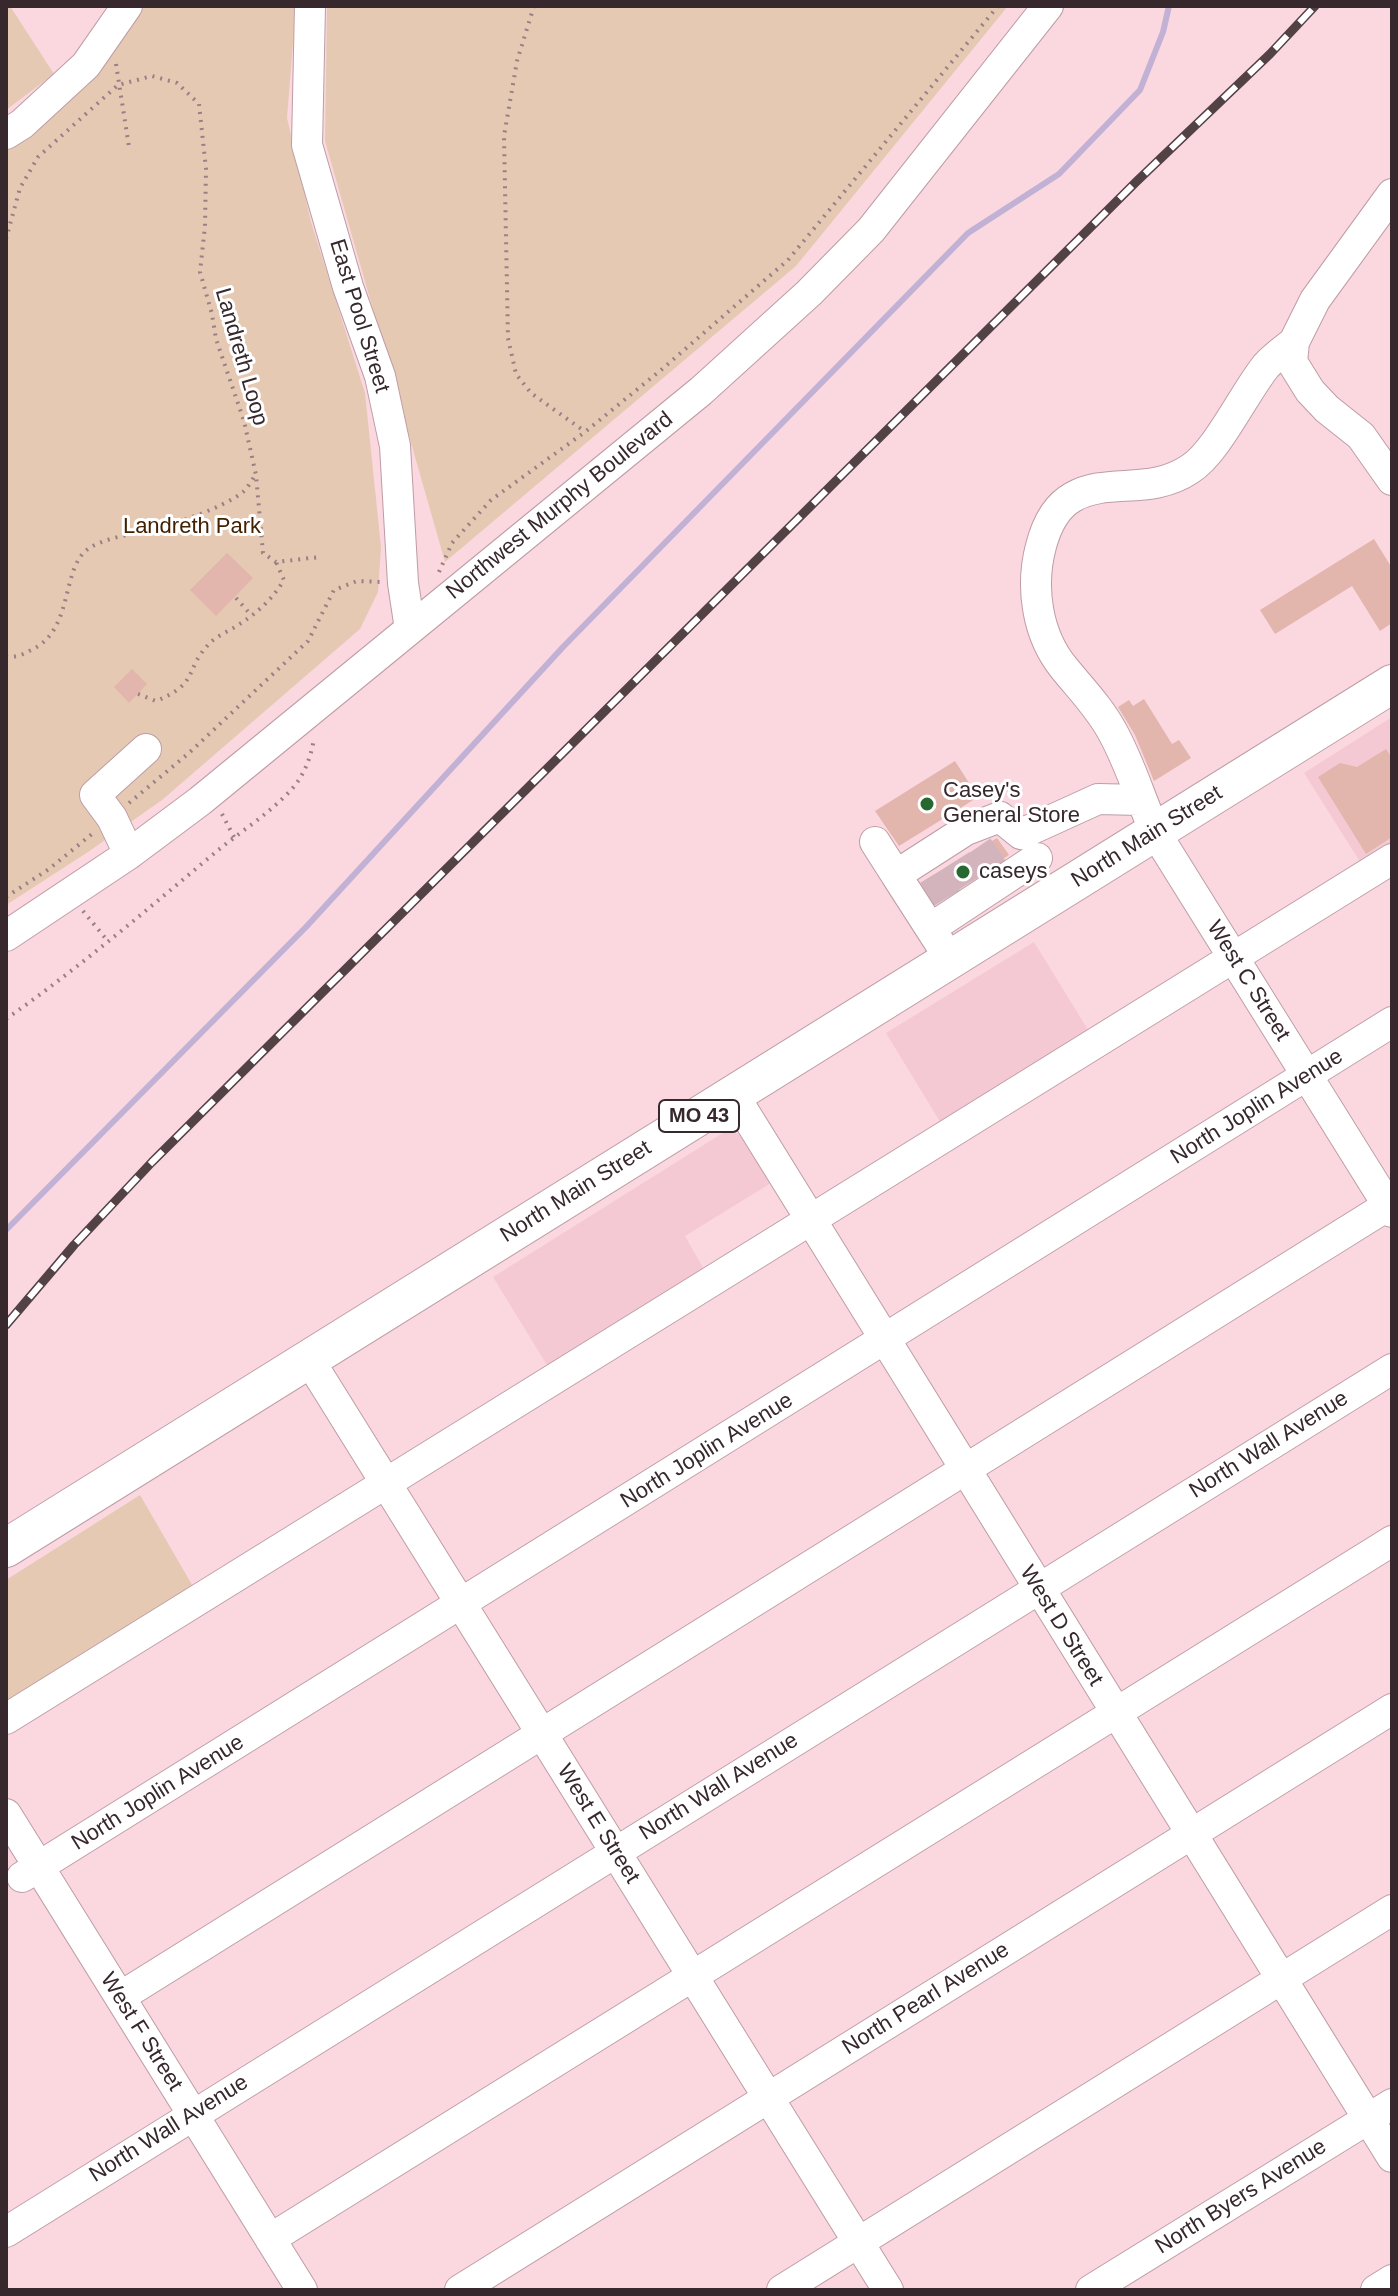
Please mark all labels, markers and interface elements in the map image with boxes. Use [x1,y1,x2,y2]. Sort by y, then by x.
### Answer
street label: East Pool Street [323,236,395,396]
street label: Landreth Loop [209,285,273,429]
street label: Northwest Murphy Boulevard [441,406,679,606]
park label: Landreth Park [123,514,261,540]
place label: Casey's General Store [943,778,1080,830]
street label: North Main Street [1067,780,1227,894]
marker: Casey's General Store [918,795,936,813]
place label: caseys [979,859,1047,885]
marker: caseys [954,863,972,881]
street label: West C Street [1201,916,1295,1046]
street label: North Joplin Avenue [1166,1043,1348,1171]
road number: MO 43 [659,1100,739,1132]
street label: North Main Street [496,1135,656,1249]
street label: North Wall Avenue [1185,1386,1353,1504]
street label: North Joplin Avenue [616,1387,798,1515]
street label: West D Street [1014,1561,1108,1691]
street label: North Wall Avenue [635,1728,803,1846]
street label: North Joplin Avenue [67,1729,249,1857]
street label: West E Street [551,1760,645,1888]
street label: North Pearl Avenue [838,1937,1014,2061]
street label: West F Street [94,1968,188,2096]
street label: North Wall Avenue [85,2070,253,2188]
street label: North Byers Avenue [1151,2134,1331,2260]

